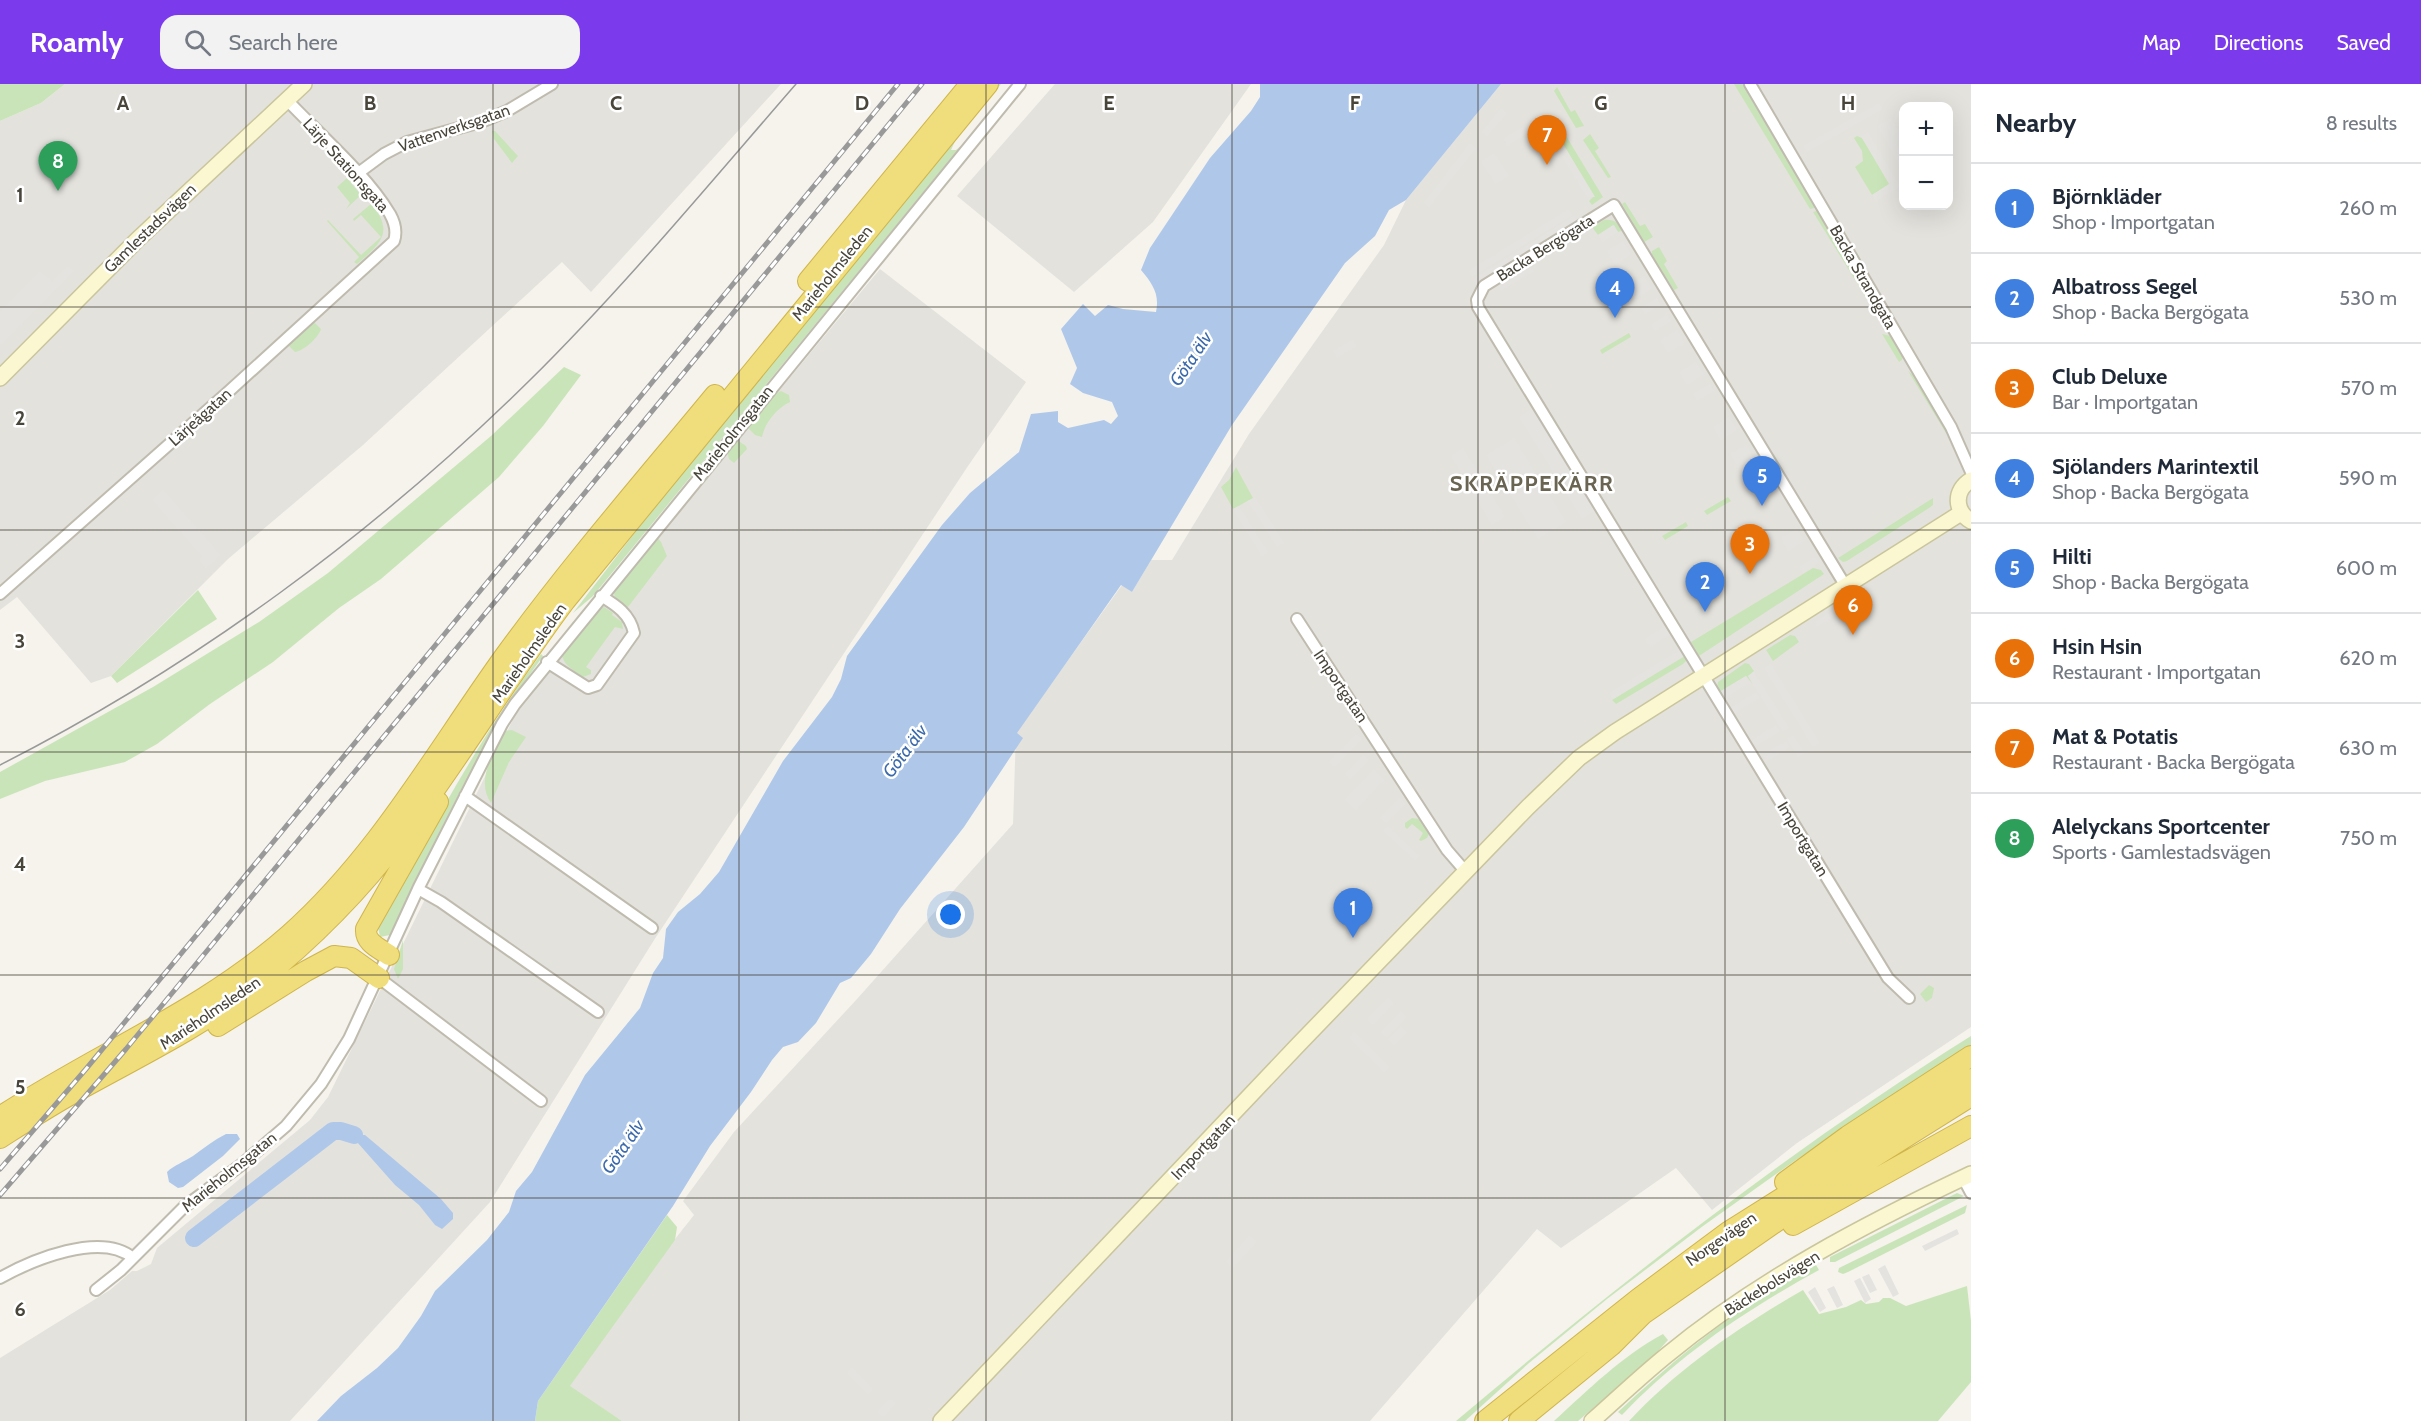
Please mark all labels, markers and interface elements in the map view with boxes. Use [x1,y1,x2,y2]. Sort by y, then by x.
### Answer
search box [160,15,580,69]
text: Roamly [30,25,124,59]
icon: search [181,26,214,59]
text: Search here [229,29,338,56]
text: Map [2142,30,2181,55]
text: Directions [2214,30,2303,55]
text: Saved [2336,30,2391,55]
text: A [117,91,130,115]
text: B [364,91,376,115]
text: C [610,91,622,115]
text: D [855,91,869,115]
text: E [1103,91,1115,115]
text: F [1350,91,1361,115]
text: G [1594,91,1608,115]
text: H [1841,91,1855,115]
street label: Vattenverksgatan [396,100,512,156]
map controls [1899,102,1953,210]
button: + [1899,102,1953,156]
text: Nearby [1995,107,2076,139]
text: 8 results [2326,111,2397,135]
street label: Lärje Stationsgata [299,114,393,216]
pin: 7 [1528,116,1566,165]
pin: 8 [38,141,78,191]
button: − [1899,156,1953,210]
street label: Gamlestadsvägen [100,179,200,277]
text: 1 [16,183,24,207]
text: Björnkläder [2052,183,2161,210]
text: 1 [2011,196,2018,220]
text: 260 m [2339,196,2397,220]
street label: Backa Bergögata [1493,210,1597,285]
text: Shop · Importgatan [2052,210,2215,234]
street label: Marieholmsleden [788,222,876,324]
street label: Backa Strandgata [1826,222,1900,332]
pin: 4 [1596,268,1634,318]
text: Albatross Segel [2052,273,2198,300]
text: 2 [2009,286,2020,310]
text: 530 m [2339,286,2397,310]
text: Shop · Backa Bergögata [2052,300,2249,324]
water label: Göta älv [1165,327,1218,390]
text: Club Deluxe [2052,363,2167,390]
text: 3 [2009,376,2020,400]
text: 570 m [2340,376,2397,400]
street label: Marieholmsgatan [689,382,777,484]
street label: Lärjeågatan [165,384,235,450]
text: Bar · Importgatan [2052,390,2198,414]
text: 2 [15,406,25,430]
text: Sjölanders Marintextil [2052,453,2259,480]
pin: 5 [1742,456,1782,506]
text: 4 [2008,466,2021,490]
text: 590 m [2339,466,2397,490]
district label: SKRÄPPEKÄRR [1450,470,1614,497]
text: Shop · Backa Bergögata [2052,480,2249,504]
pin: 3 [1730,524,1770,574]
text: Hilti [2052,543,2092,570]
text: 5 [2009,556,2020,580]
text: 600 m [2336,556,2397,580]
pin: 2 [1686,562,1724,612]
text: Shop · Backa Bergögata [2052,570,2249,594]
pin: 6 [1834,586,1872,635]
street label: Marieholmsleden [488,600,570,706]
text: 3 [15,629,25,653]
text: Hsin Hsin [2052,633,2142,660]
street label: Importgatan [1310,646,1372,726]
text: 6 [2009,646,2020,670]
text: 620 m [2339,646,2397,670]
text: Restaurant · Importgatan [2052,660,2261,684]
water label: Göta älv [878,719,933,782]
text: Mat & Potatis [2052,723,2178,750]
text: 7 [2009,736,2020,760]
text: 630 m [2339,736,2397,760]
text: Restaurant · Backa Bergögata [2052,750,2295,774]
street label: Importgatan [1773,798,1833,880]
text: Alelyckans Sportcenter [2052,813,2270,840]
text: 8 [2008,826,2021,850]
text: 750 m [2340,826,2397,850]
text: Sports · Gamlestadsvägen [2052,840,2271,864]
text: 4 [14,852,26,876]
pin: 1 [1334,888,1372,938]
your location [936,900,965,929]
street label: Marieholmsleden [156,972,264,1054]
text: 5 [15,1075,25,1099]
street label: Importgatan [1167,1110,1239,1184]
water label: Göta älv [597,1115,650,1178]
street label: Marieholmsgatan [178,1128,280,1216]
street label: Norgevägen [1682,1208,1760,1270]
street label: Bäckebolsvägen [1721,1246,1823,1320]
text: 6 [14,1297,26,1321]

